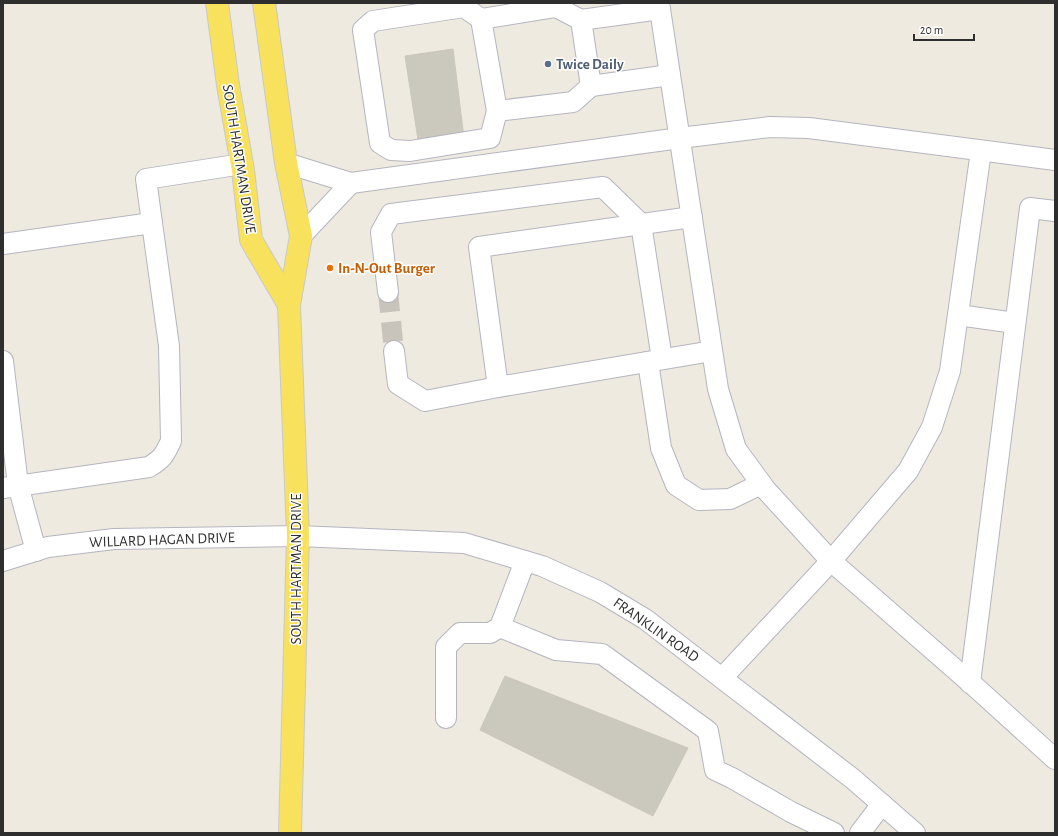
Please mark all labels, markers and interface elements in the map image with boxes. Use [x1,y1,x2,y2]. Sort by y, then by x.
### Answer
scale bar [914,16,974,42]
text: 20 m [920,24,943,36]
place label: Twice Daily [556,57,624,72]
marker: Twice Daily [543,59,553,69]
street label: SOUTH HARTMAN DRIVE [220,83,258,235]
place label: In-N-Out Burger [338,261,436,276]
marker: In-N-Out Burger [325,263,335,273]
street label: SOUTH HARTMAN DRIVE [289,494,304,644]
street label: WILLARD HAGAN DRIVE [89,530,235,550]
street label: FRANKLIN ROAD [610,595,702,665]

